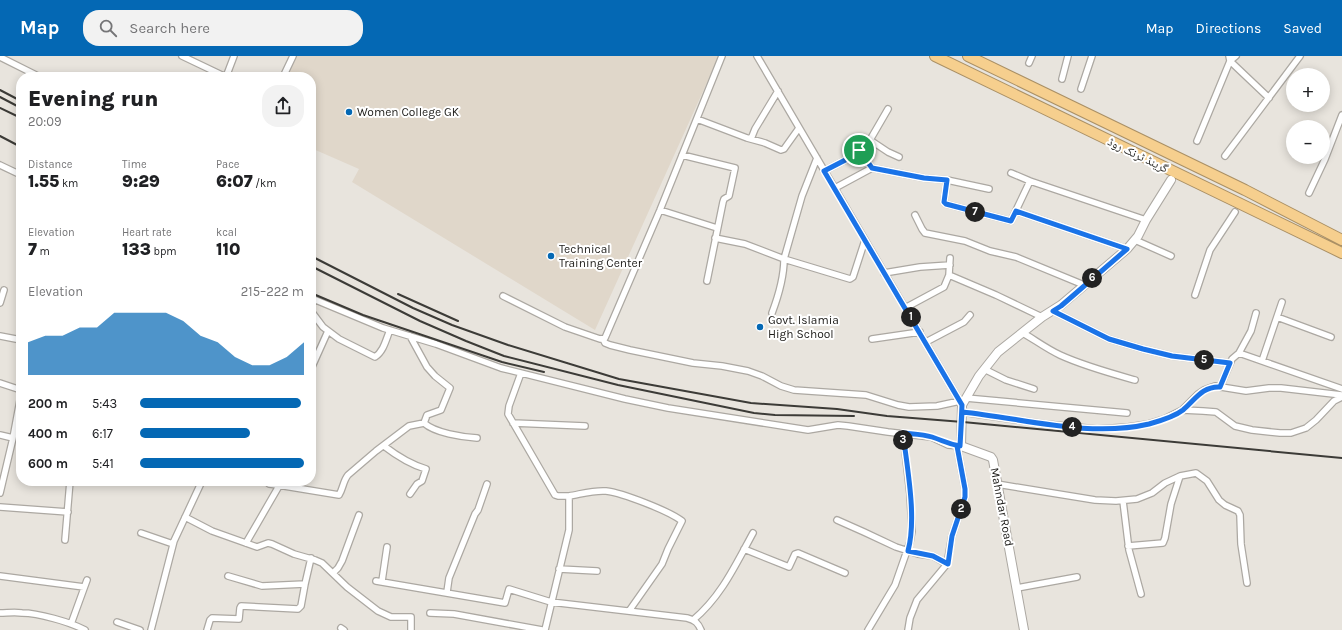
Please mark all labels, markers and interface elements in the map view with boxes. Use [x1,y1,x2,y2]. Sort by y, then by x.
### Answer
search box [83,10,363,46]
text: Map [20,17,59,39]
icon: search [97,17,119,39]
text: Search here [129,19,210,37]
text: Map [1146,20,1174,37]
text: Directions [1196,20,1261,37]
text: Saved [1283,20,1322,37]
map controls [1286,68,1330,164]
button: + [1286,68,1330,112]
button: share [262,85,304,127]
text: Evening run [28,86,158,112]
place label: Women College GK [357,105,460,119]
marker: Women College GK [344,107,354,117]
text: 20:09 [28,114,62,129]
button: − [1286,120,1330,164]
pin [842,133,876,167]
street label: گرینڈ ٹرنک روڈ [1105,134,1171,176]
icon: arrive [848,139,870,161]
text: Distance [28,158,72,171]
text: Time [122,158,147,171]
text: Pace [216,158,239,171]
text: 1.55 [28,171,59,191]
text: 9:29 [122,171,160,191]
text: 6:07 [216,171,253,191]
text: km [59,177,78,190]
text: /km [253,177,276,190]
pin: 7 [965,202,985,222]
text: 7 [972,205,978,218]
text: Elevation [28,226,75,239]
text: Heart rate [122,226,172,239]
text: kcal [216,226,237,239]
text: 7 [28,239,37,259]
text: 133 [122,239,151,259]
text: 110 [216,239,241,259]
place label: Technical Training Center [559,242,643,270]
text: m [37,245,50,258]
text: bpm [151,245,177,258]
marker: Technical Training Center [546,251,556,261]
pin: 6 [1082,268,1102,288]
text: 6 [1089,271,1095,284]
text: Elevation [28,284,83,299]
text: 215–222 m [241,284,304,299]
pin: 1 [901,307,921,327]
text: 1 [909,310,913,323]
place label: Govt. Islamia High School [768,313,839,341]
marker: Govt. Islamia High School [755,322,765,332]
pin: 5 [1194,350,1214,370]
text: 5 [1201,353,1207,366]
text: 200 m [28,396,68,411]
text: 5:43 [92,396,117,411]
pin: 4 [1062,417,1082,437]
text: 4 [1069,420,1075,433]
text: 400 m [28,426,68,441]
text: 6:17 [92,426,113,441]
pin: 3 [893,430,913,450]
text: 3 [900,433,906,446]
text: 600 m [28,456,68,471]
text: 5:41 [92,456,114,471]
street label: Mahndar Road [988,466,1016,548]
pin: 2 [951,499,971,519]
text: 2 [958,502,964,515]

